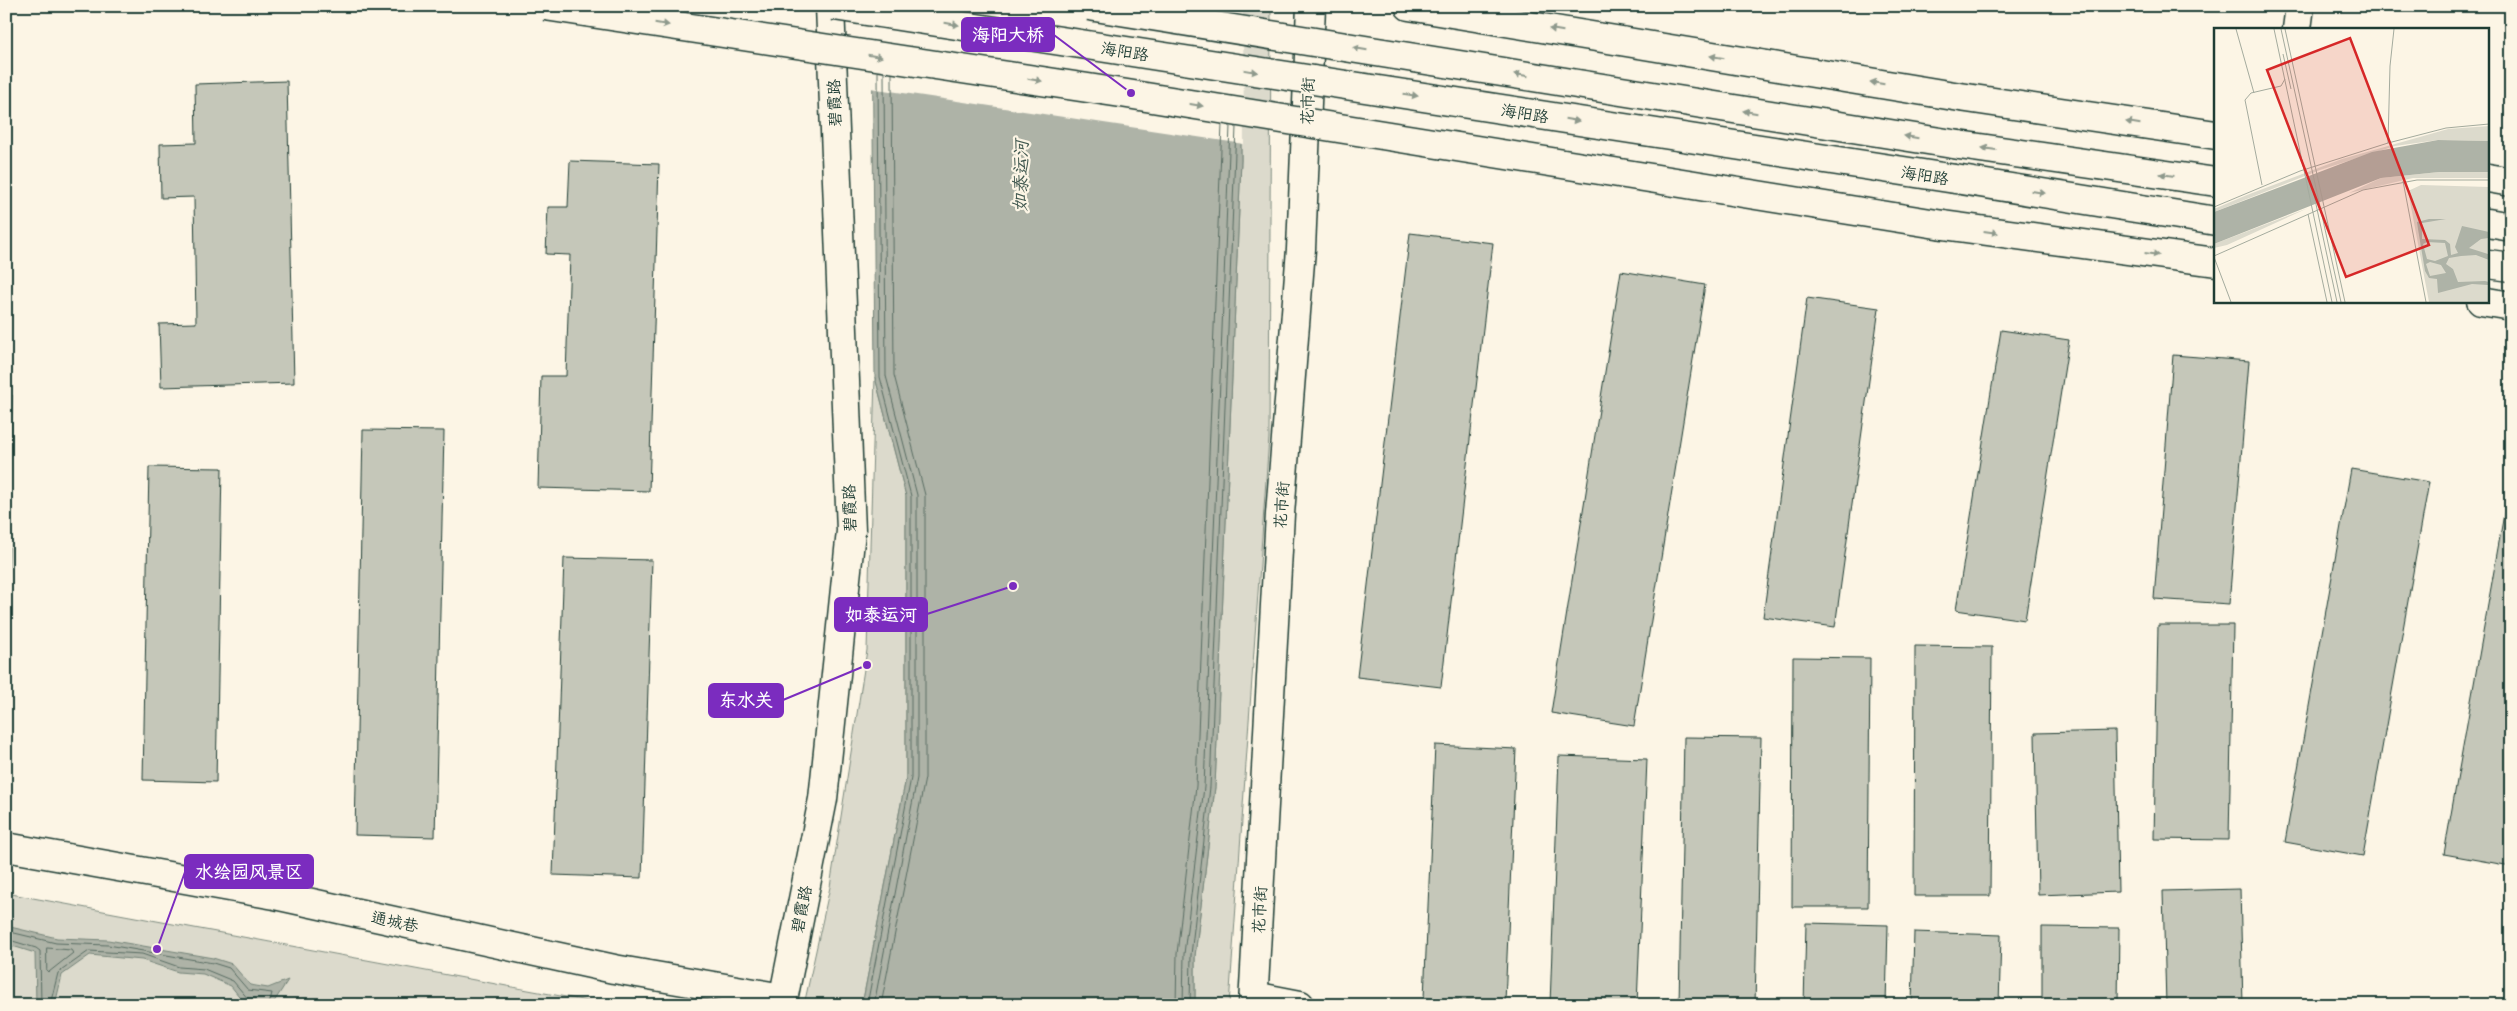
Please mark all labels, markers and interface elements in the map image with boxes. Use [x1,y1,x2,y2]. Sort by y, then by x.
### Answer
callout: 海阳大桥 [962,18,1054,51]
one-way arrow [655,20,671,28]
one-way arrow [944,21,960,29]
text: 海阳大桥 [972,25,1044,46]
one-way arrow [1548,26,1564,34]
inset map [2214,28,2490,302]
street label: 海阳路 [1100,39,1150,65]
one-way arrow [1352,45,1368,53]
one-way arrow [867,52,883,60]
one-way arrow [1708,52,1724,60]
one-way arrow [1243,67,1259,75]
one-way arrow [1512,71,1528,79]
one-way arrow [1028,77,1044,85]
street label: 花市街 [1298,77,1318,125]
street label: 碧霞路 [825,79,845,127]
one-way arrow [1869,79,1885,87]
one-way arrow [1403,92,1419,100]
street label: 海阳路 [1500,101,1550,127]
one-way arrow [1188,102,1204,110]
one-way arrow [1742,107,1758,115]
one-way arrow [1564,116,1580,124]
one-way arrow [2125,119,2141,127]
one-way arrow [1902,133,1918,141]
water label: 如泰运河 [1010,137,1033,212]
one-way arrow [1981,145,1997,153]
street label: 海阳路 [1900,163,1950,189]
one-way arrow [2159,170,2175,178]
one-way arrow [2030,189,2046,197]
one-way arrow [1984,228,2000,236]
one-way arrow [2145,250,2161,258]
street label: 花市街 [1271,480,1293,530]
street label: 碧霞路 [841,484,859,532]
callout: 如泰运河 [835,598,927,631]
text: 如泰运河 [845,605,917,626]
callout: 东水关 [709,684,783,717]
text: 东水关 [719,690,773,711]
callout: 水绘园风景区 [185,855,313,888]
text: 水绘园风景区 [195,862,303,883]
street label: 碧霞路 [789,884,815,934]
street label: 花市街 [1250,886,1270,934]
street label: 通城巷 [369,908,420,936]

